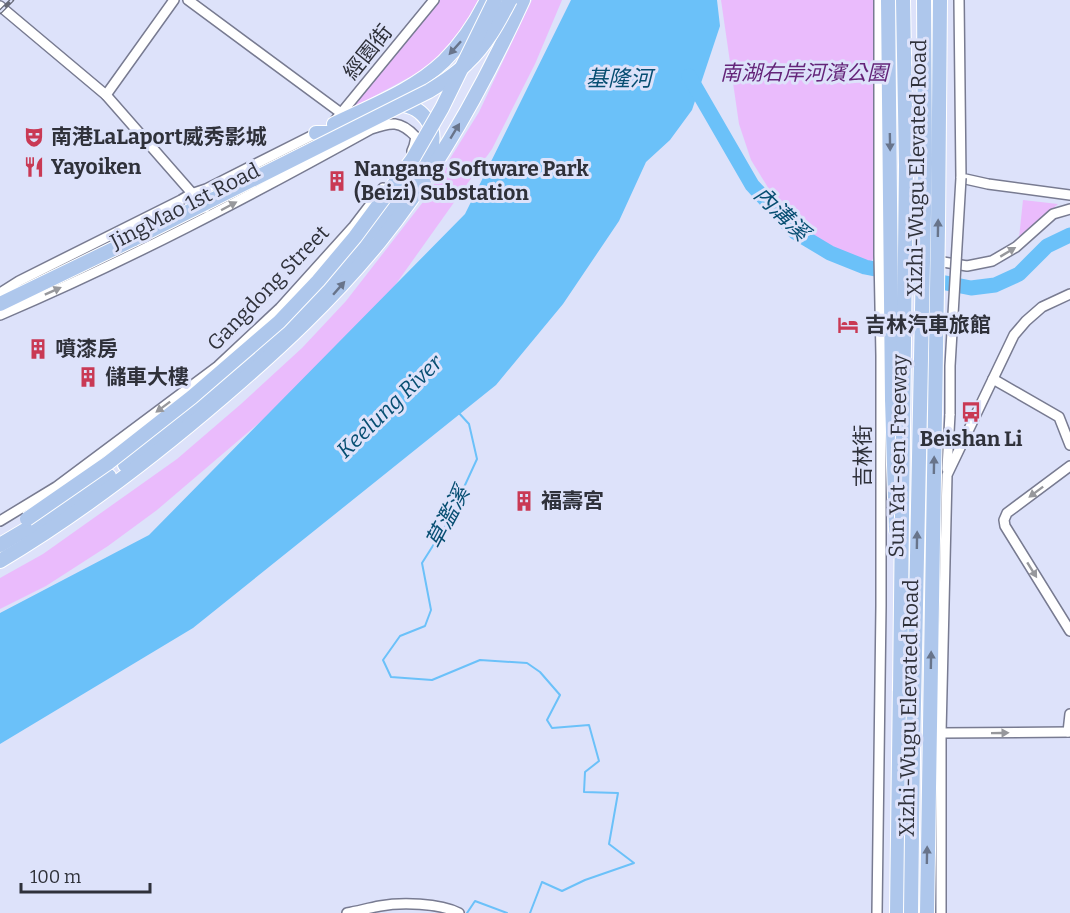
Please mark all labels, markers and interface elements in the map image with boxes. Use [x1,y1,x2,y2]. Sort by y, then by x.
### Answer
street label: 經園街 [338,19,398,85]
street label: Xizhi-Wugu Elevated Road [902,39,932,297]
one-way arrow [448,41,462,56]
park label: 南湖右岸河濱公園 [720,60,891,86]
water label: 基隆河 [586,65,656,92]
one-way arrow [449,123,460,139]
place label: 南港LaLaport威秀影城 [51,124,267,150]
theatre icon: 南港LaLaport威秀影城 [22,125,46,149]
one-way arrow [885,133,895,152]
place label: Yayoiken [51,154,142,180]
restaurant icon: Yayoiken [22,155,46,179]
place label: Nangang Software Park (Beizi) Substation [354,156,589,206]
street label: JingMao 1st Road [105,157,264,255]
building icon: Nangang Software Park (Beizi) Substation [325,169,349,193]
water label: 內溝溪 [749,181,817,248]
one-way arrow [220,201,237,211]
one-way arrow [933,218,943,237]
street label: Gangdong Street [202,220,335,356]
one-way arrow [1000,246,1016,257]
one-way arrow [332,281,345,296]
one-way arrow [45,287,62,296]
place label: 吉林汽車旅館 [865,312,991,338]
hotel icon: 吉林汽車旅館 [836,313,860,337]
place label: 噴漆房 [55,336,118,362]
building icon: 噴漆房 [26,337,50,361]
water label: Keelung River [331,348,449,463]
street label: Sun Yat-sen Freeway [883,353,913,558]
place label: 儲車大樓 [105,364,189,390]
building icon: 儲車大樓 [76,365,100,389]
bus stop icon: Beishan Li [959,400,983,424]
one-way arrow [155,401,171,413]
street label: 吉林街 [850,425,876,488]
place label: Beishan Li [920,426,1023,452]
one-way arrow [929,455,939,474]
water label: 草濫溪 [420,479,476,553]
one-way arrow [1028,485,1043,497]
place label: 福壽宮 [541,488,604,514]
building icon: 福壽宮 [512,489,536,513]
one-way arrow [913,530,922,549]
one-way arrow [1027,562,1038,578]
street label: Xizhi-Wugu Elevated Road [894,579,924,837]
one-way arrow [926,650,935,669]
one-way arrow [990,728,1009,738]
one-way arrow [923,845,932,864]
scale bar [21,856,150,894]
text: 100 m [30,866,81,888]

